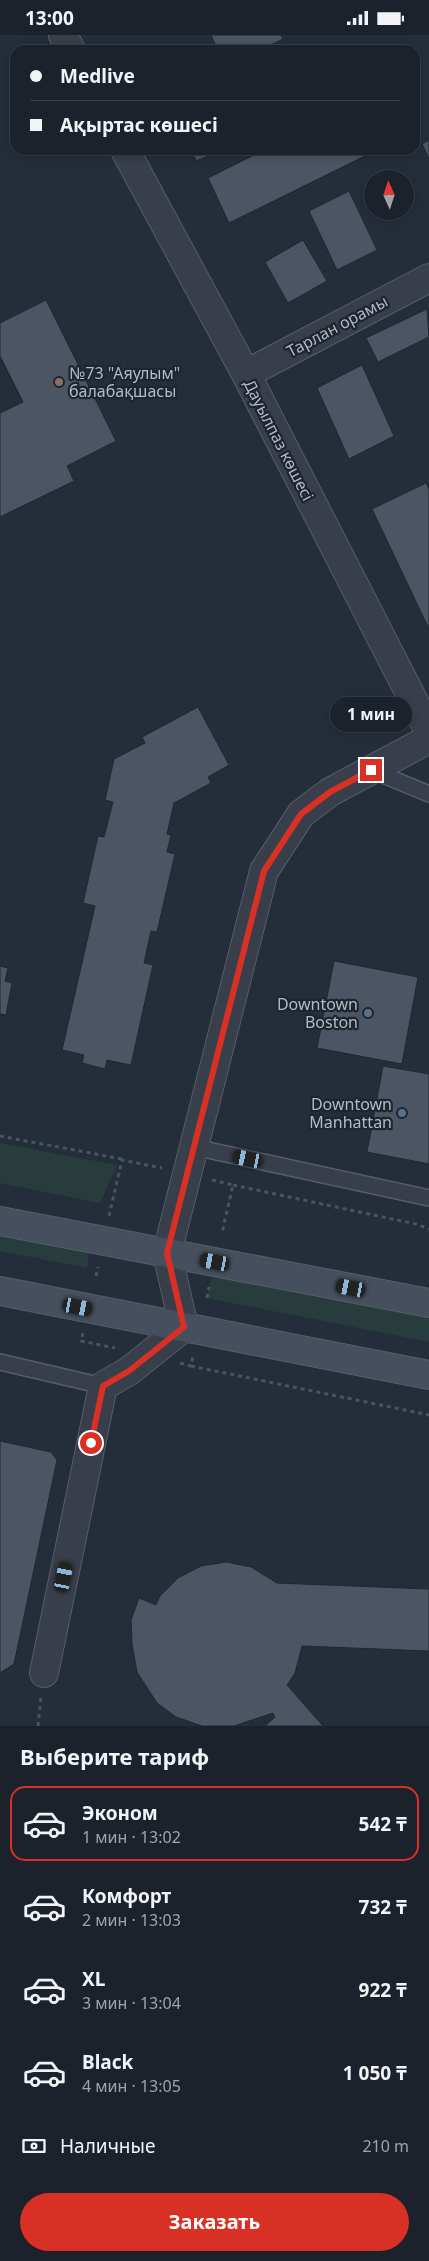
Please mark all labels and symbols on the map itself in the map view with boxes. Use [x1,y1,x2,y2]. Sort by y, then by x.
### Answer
north arrow [364,170,414,220]
street label: Тарлан орамы [283,290,391,362]
place label: №73 "Аяулым" балабақшасы [69,362,180,402]
street label: Дауылпаз көшесі [239,375,319,505]
marker: №73 "Аяулым" балабақшасы [53,376,65,388]
callout: 1 мин [330,697,412,733]
route end [360,759,382,781]
place label: Downtown Boston [277,993,358,1033]
marker: Downtown Boston [362,1007,374,1019]
place label: Downtown Manhattan [309,1093,392,1133]
marker: Downtown Manhattan [396,1107,408,1119]
car [231,1149,264,1169]
car [198,1252,231,1272]
car [334,1278,367,1298]
car [61,1297,94,1317]
route start [80,1432,102,1454]
car [53,1561,74,1593]

